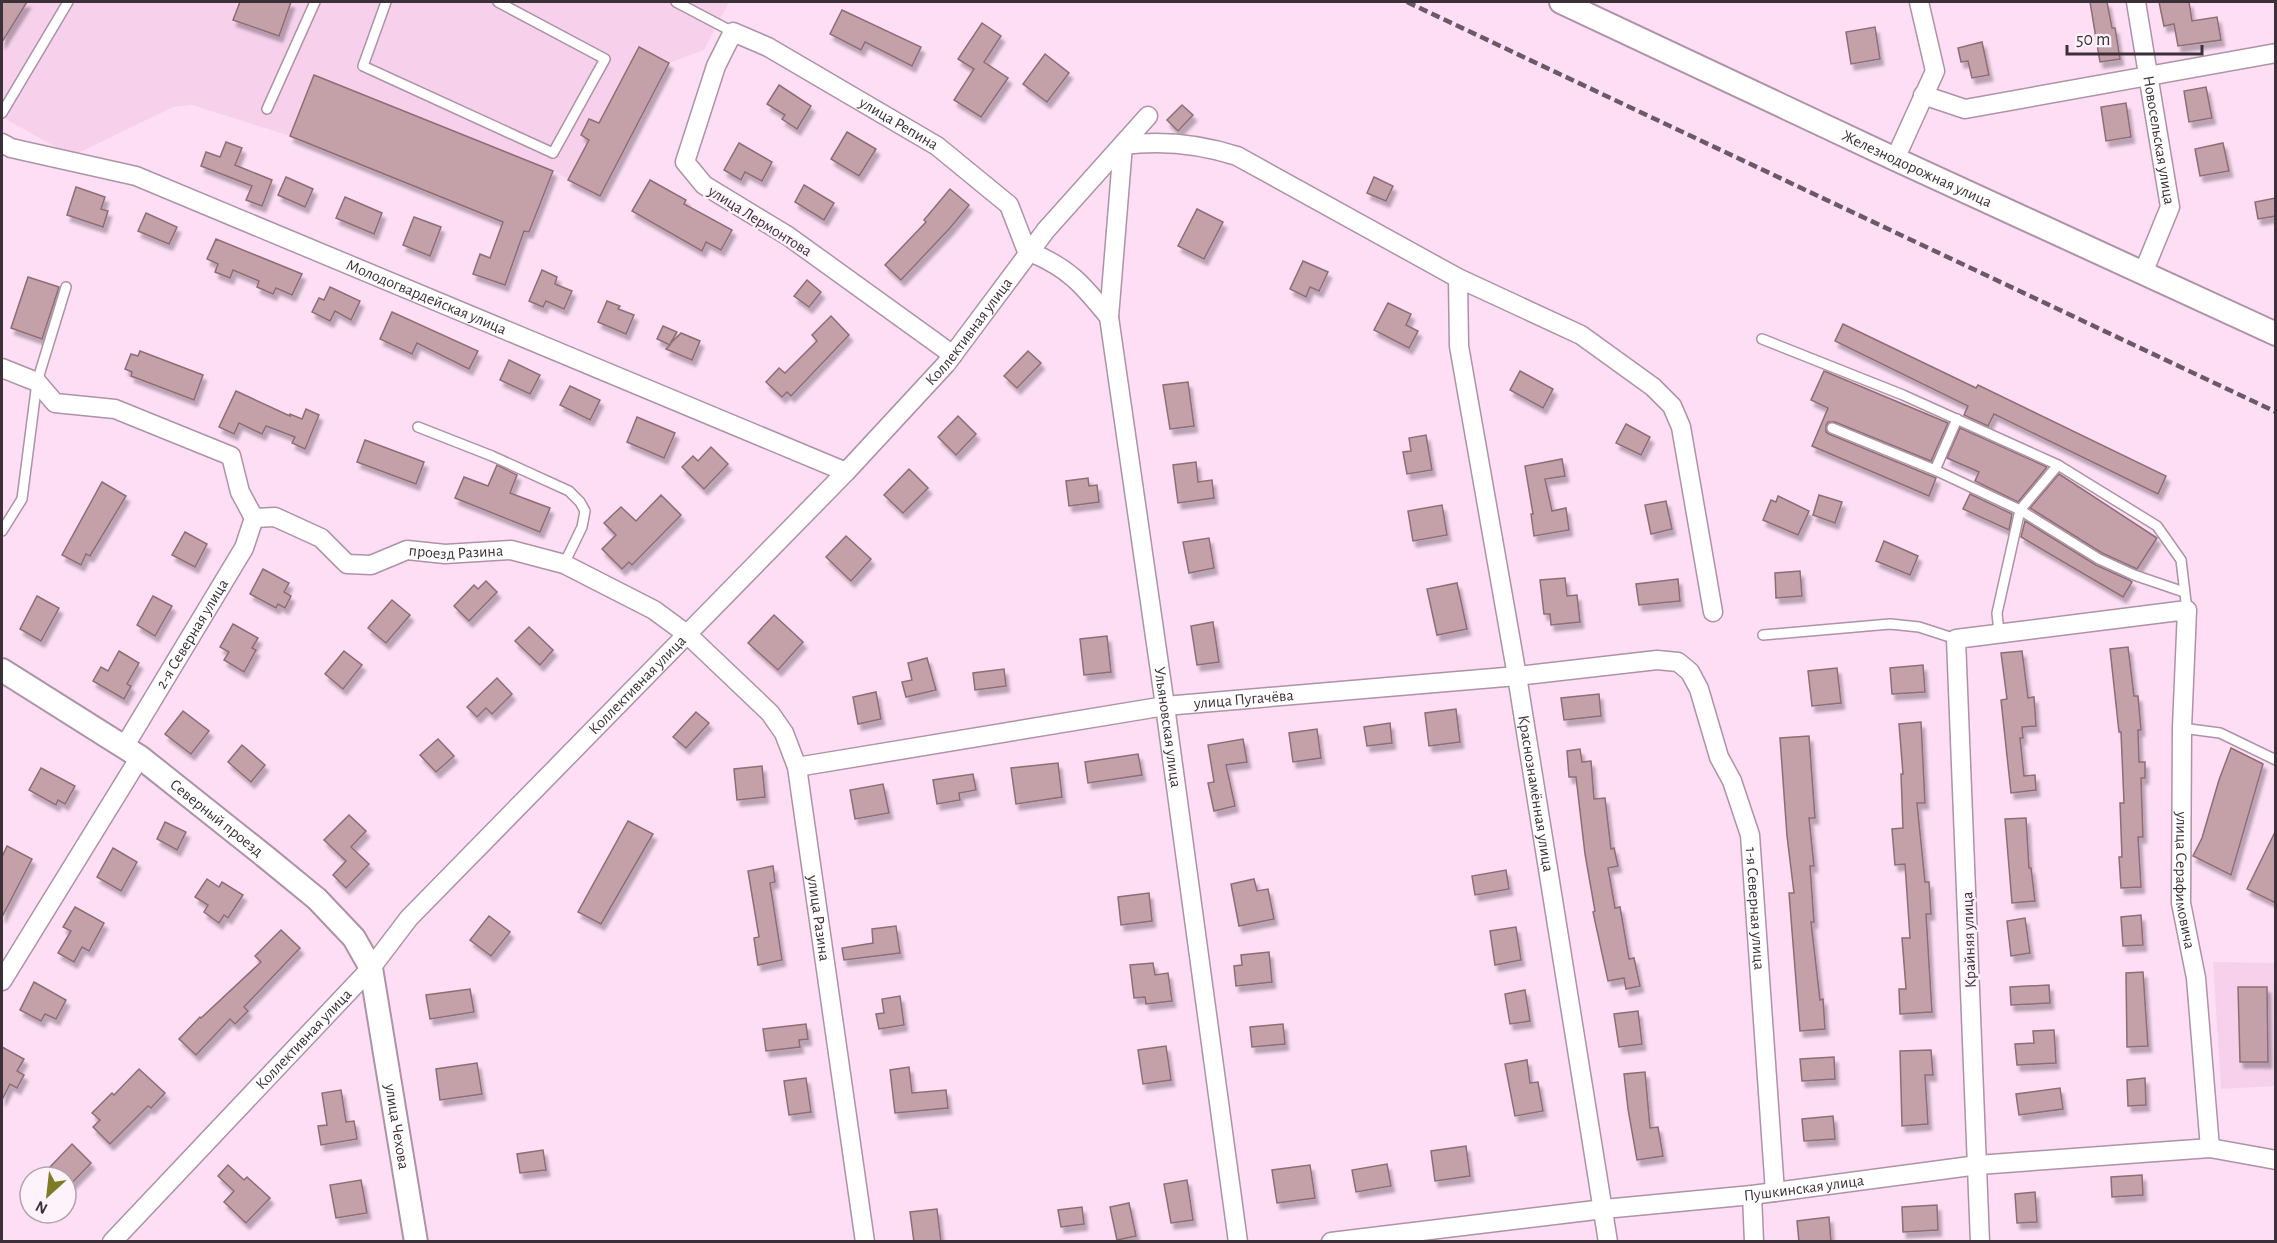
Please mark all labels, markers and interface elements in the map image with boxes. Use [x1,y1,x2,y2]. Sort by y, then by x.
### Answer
scale bar [2067,18,2202,56]
text: 50 m [2076,31,2110,49]
street label: Новосельская улица [2140,74,2177,206]
street label: улица Репина [855,94,941,153]
street label: Железнодорожная улица [1839,127,1994,210]
street label: улица Лермонтова [704,182,815,260]
street label: Молодогвардейская улица [344,257,509,338]
street label: Коллективная улица [922,275,1015,389]
street label: проезд Разина [408,542,504,562]
street label: 2-я Северная улица [153,576,231,692]
street label: Коллективная улица [586,632,689,738]
street label: Ульяновская улица [1151,666,1184,788]
street label: улица Пугачёва [1192,687,1294,713]
street label: Краснознамённая улица [1515,714,1556,873]
street label: Северный проезд [167,776,266,860]
street label: улица Серафимовича [2172,811,2198,950]
street label: 1-я Северная улица [1743,847,1767,971]
street label: улица Разина [803,873,833,962]
street label: Крайняя улица [1959,891,1980,989]
street label: Коллективная улица [253,986,355,1093]
street label: улица Чехова [381,1082,412,1171]
north arrow [18,1165,78,1225]
street label: Пушкинская улица [1743,1172,1865,1204]
text: N [33,1198,50,1217]

